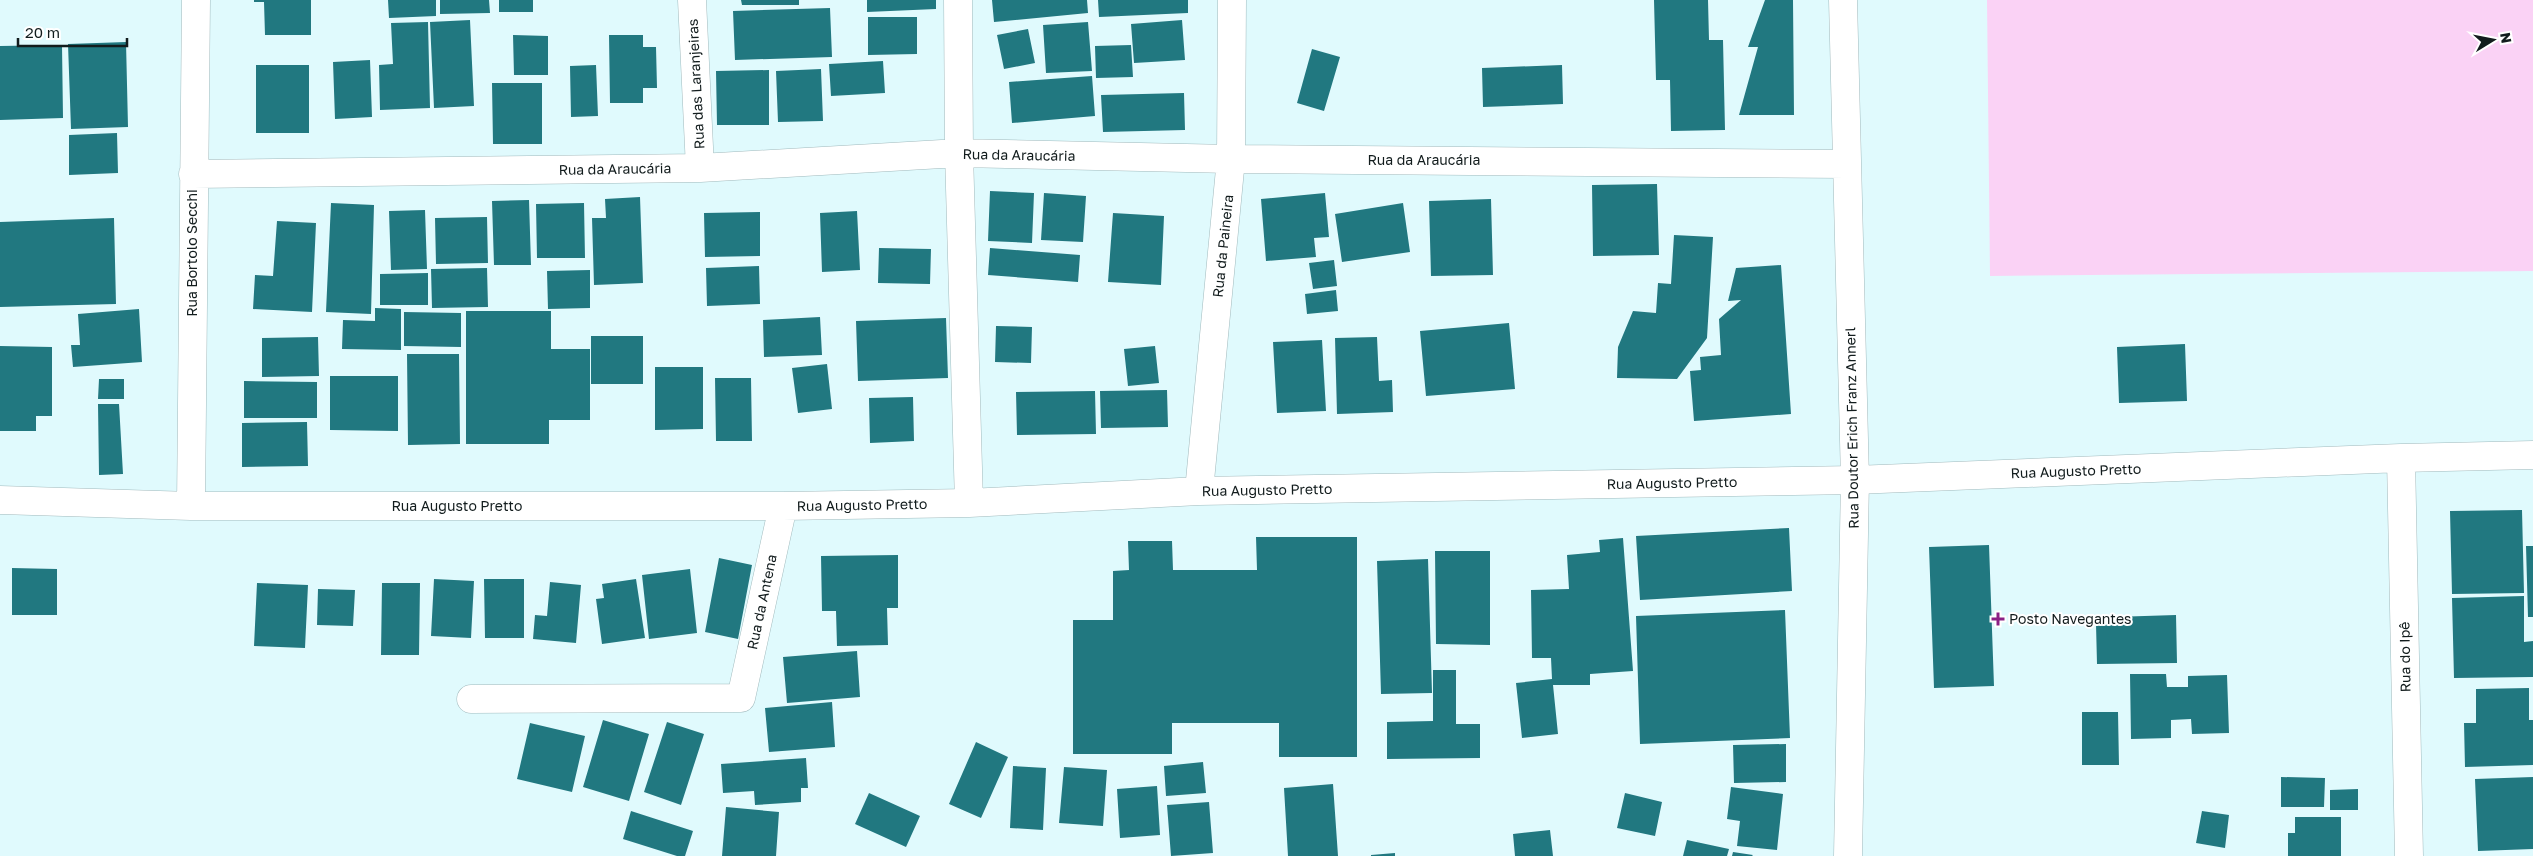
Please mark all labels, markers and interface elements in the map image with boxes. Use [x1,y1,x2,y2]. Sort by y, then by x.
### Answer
scale bar [18,15,126,47]
north arrow [2468,15,2518,65]
street label: Rua das Laranjeiras [684,18,707,150]
text: 20 m [25,23,60,41]
text: N [2497,31,2516,44]
street label: Rua da Araucária [962,145,1076,164]
street label: Rua da Araucária [1368,151,1480,168]
street label: Rua da Araucária [558,159,672,178]
street label: Rua Bortolo Secchi [183,189,200,317]
street label: Rua da Paineira [1209,194,1236,298]
street label: Rua Doutor Erich Franz Annerl [1841,327,1862,529]
street label: Rua Augusto Pretto [2010,460,2142,481]
street label: Rua Augusto Pretto [1606,473,1738,492]
street label: Rua Augusto Pretto [1201,480,1333,499]
street label: Rua Augusto Pretto [796,495,928,514]
street label: Rua Augusto Pretto [392,497,522,514]
street label: Rua da Antena [743,553,780,651]
place label: Posto Navegantes [2009,610,2131,627]
marker: Posto Navegantes [1991,612,2005,626]
street label: Rua do Ipê [2395,621,2414,693]

